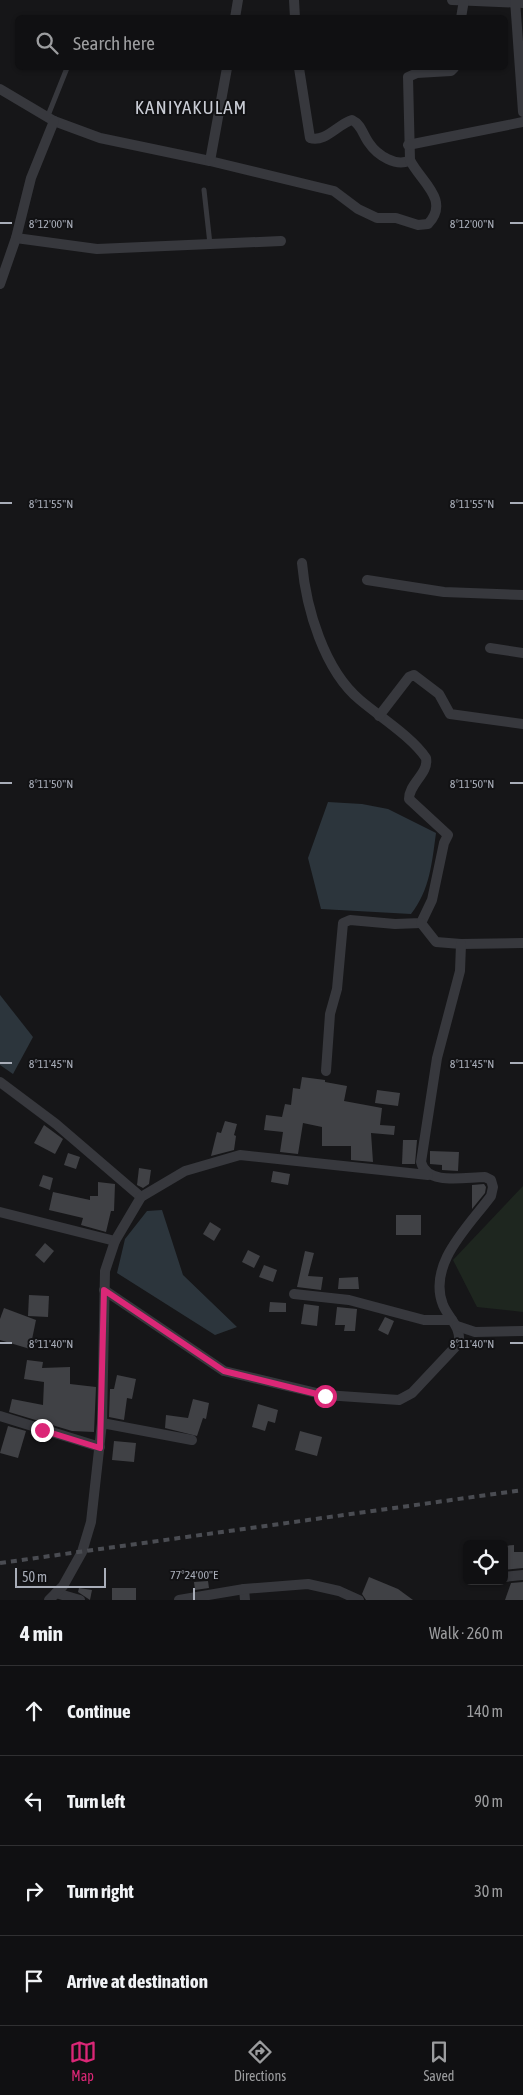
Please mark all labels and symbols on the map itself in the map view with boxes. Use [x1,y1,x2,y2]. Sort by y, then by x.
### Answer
district label: KANIYAKULAM [135,96,247,118]
text: 8°12'00"N [29,217,73,231]
text: 8°12'00"N [450,217,494,231]
text: 8°11'55"N [29,497,73,511]
text: 8°11'55"N [450,497,494,511]
text: 8°11'50"N [29,777,73,791]
text: 8°11'50"N [450,777,494,791]
text: 8°11'45"N [29,1057,73,1071]
text: 8°11'45"N [450,1057,494,1071]
text: 8°11'40"N [29,1337,73,1351]
text: 8°11'40"N [450,1337,494,1351]
route start [314,1385,337,1408]
route end [31,1419,54,1442]
scale bar [15,1565,106,1588]
text: 77°24'00"E [170,1568,218,1582]

